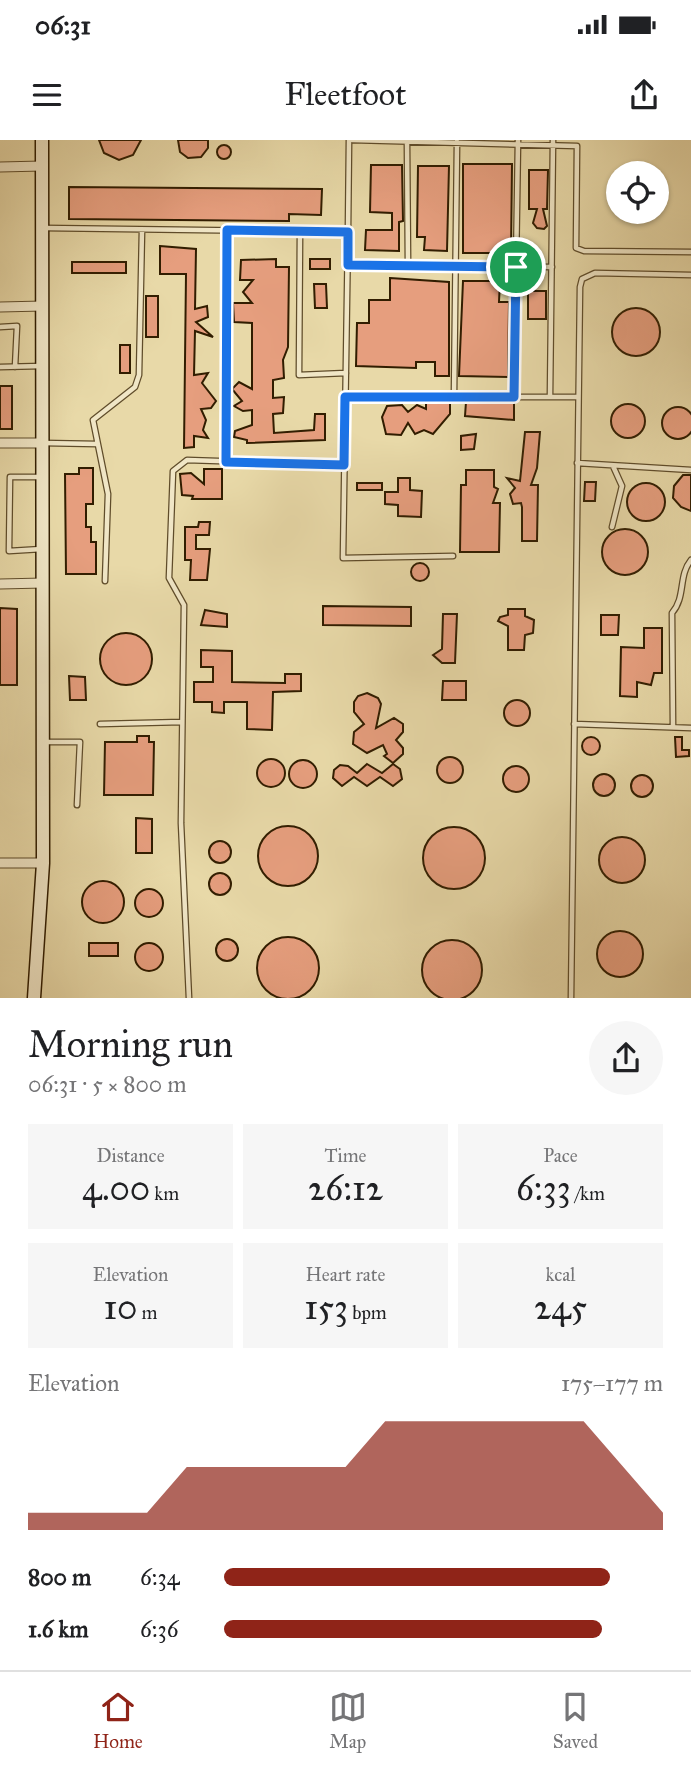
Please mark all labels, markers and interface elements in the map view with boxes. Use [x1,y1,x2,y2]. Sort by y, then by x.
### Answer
text: 06:31 [35,9,91,41]
text: Fleetfoot [284,75,407,114]
icon: menu [28,76,66,114]
icon: share [625,76,663,114]
map controls [606,161,669,224]
button: locate [606,161,669,224]
pin [486,237,546,297]
icon: arrive [497,248,535,286]
text: Morning run [28,1021,233,1067]
button: share [589,1021,663,1095]
text: 06:31 · 5 × 800 m [28,1070,187,1098]
text: Distance [96,1144,165,1167]
text: Time [324,1144,367,1167]
text: Pace [543,1144,578,1167]
text: 4.00 [82,1167,150,1210]
text: 26:12 [308,1167,383,1210]
text: 6:33 [516,1167,571,1210]
text: km [150,1182,179,1205]
text: /km [571,1182,605,1205]
text: Elevation [93,1263,168,1286]
text: Heart rate [306,1263,385,1286]
text: kcal [546,1263,575,1286]
text: 10 [103,1286,137,1329]
text: 153 [304,1286,348,1329]
text: 245 [534,1286,587,1329]
text: m [137,1301,158,1324]
text: bpm [348,1301,387,1324]
text: Elevation [28,1369,119,1397]
text: 175–177 m [561,1369,663,1397]
text: 800 m [28,1563,91,1591]
text: 6:34 [140,1563,180,1591]
text: 1.6 km [28,1615,89,1643]
text: 6:36 [140,1615,179,1643]
tab: Home [93,1688,143,1753]
tab: Map [329,1688,367,1753]
tab: Saved [553,1688,598,1753]

